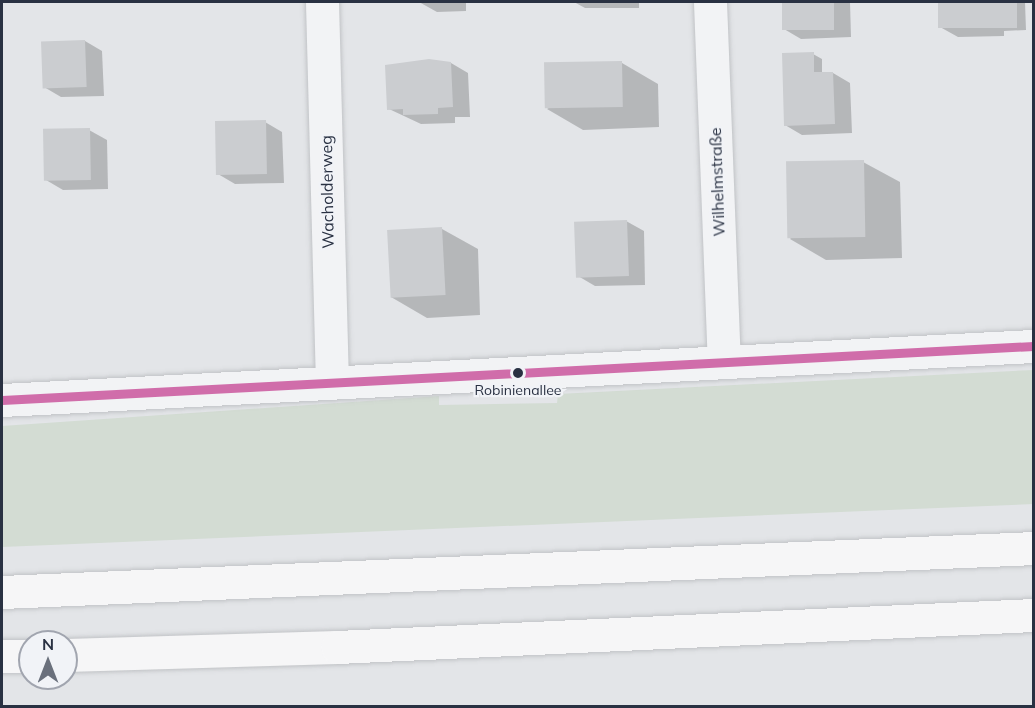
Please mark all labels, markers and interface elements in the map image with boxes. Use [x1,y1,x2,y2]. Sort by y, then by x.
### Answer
street label: Wilhelmstraße [706,127,728,237]
street label: Wacholderweg [316,135,338,249]
marker: Robinienallee [512,367,524,379]
place label: Robinienallee [475,382,561,398]
north arrow [18,630,78,690]
text: N [42,634,54,654]

